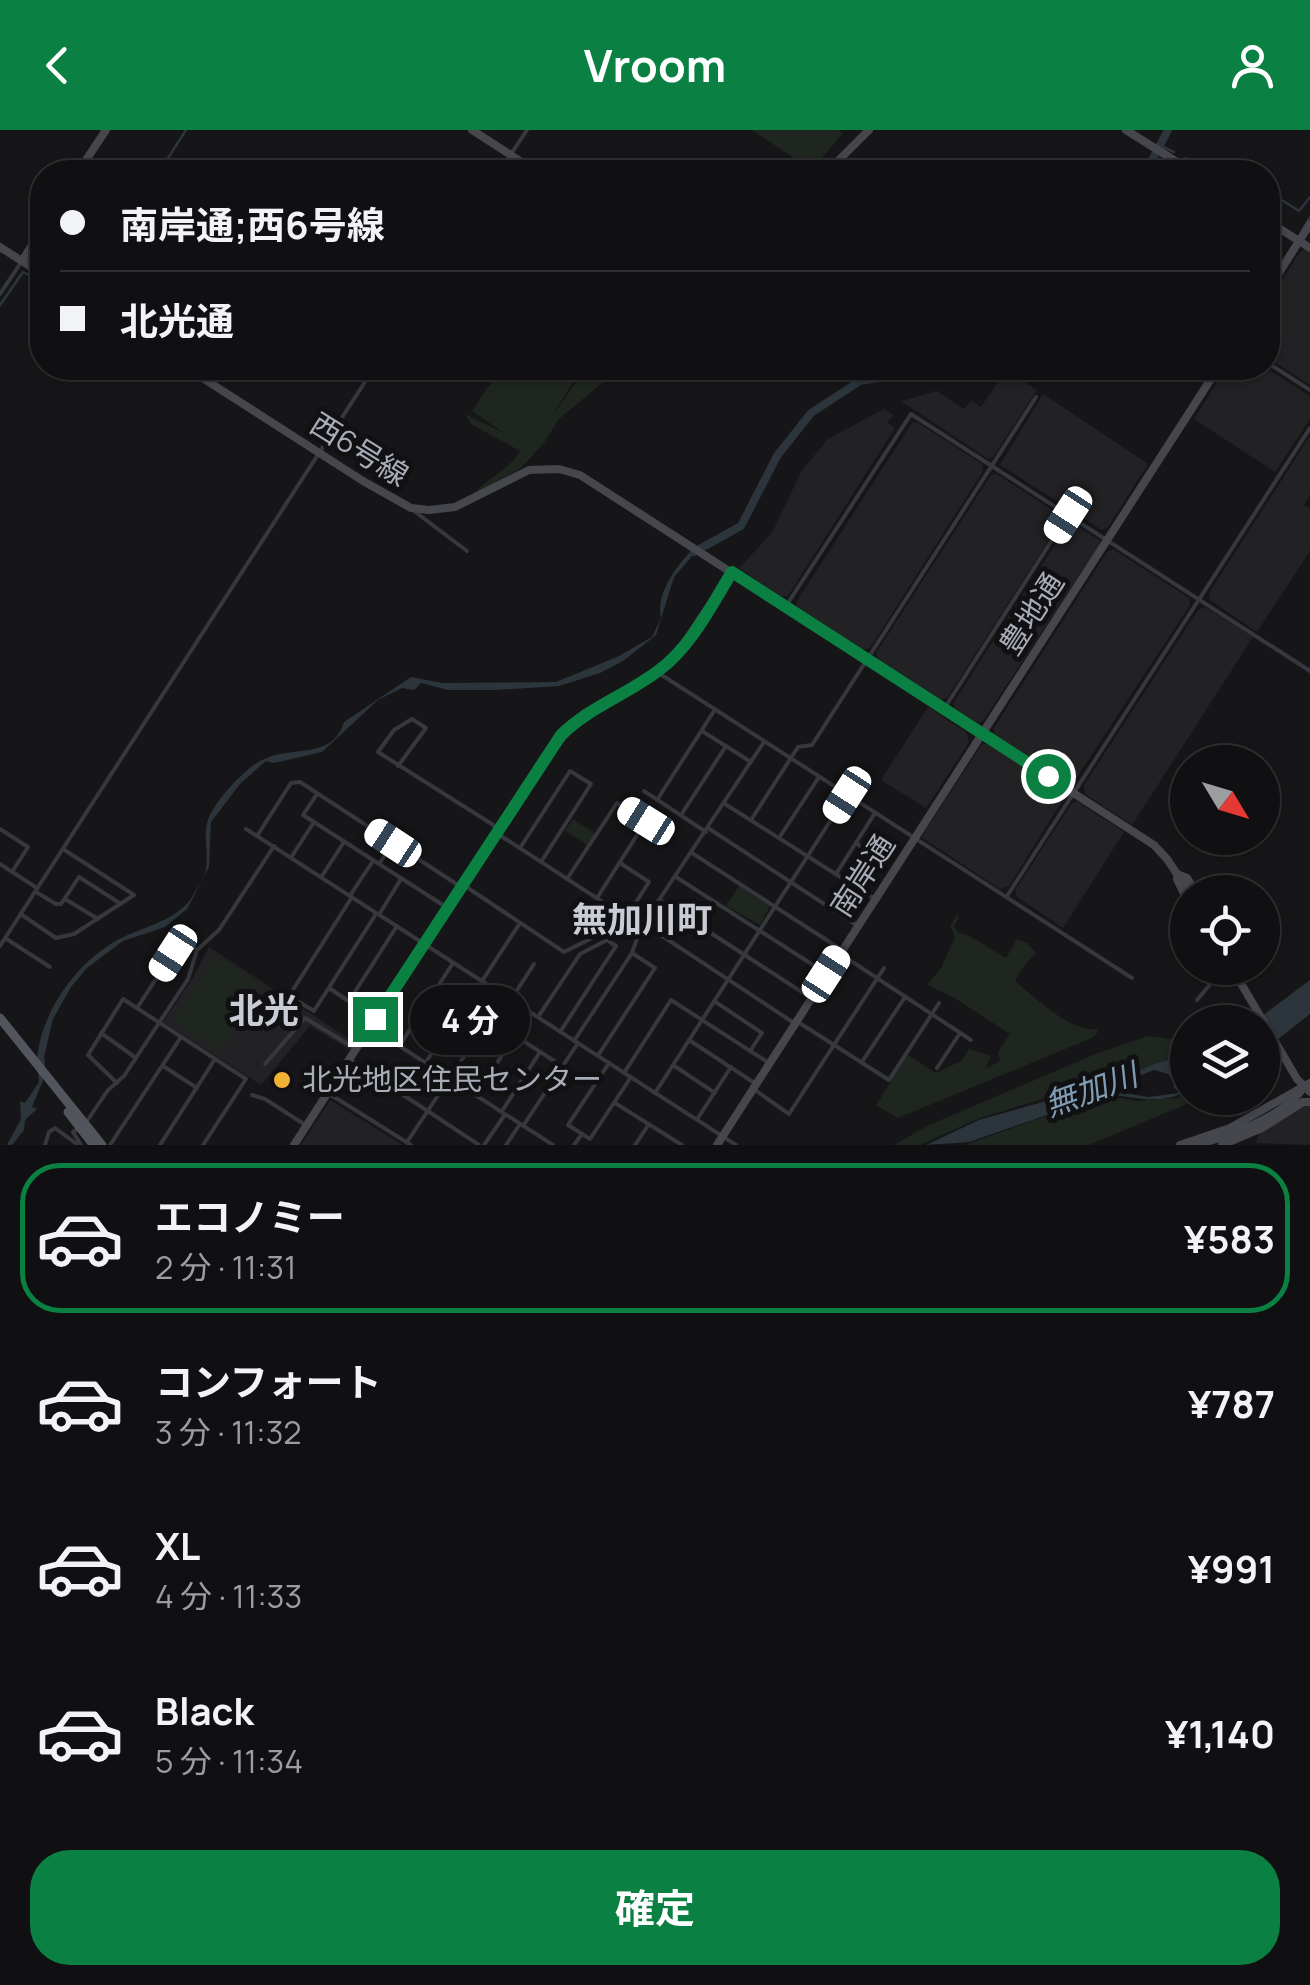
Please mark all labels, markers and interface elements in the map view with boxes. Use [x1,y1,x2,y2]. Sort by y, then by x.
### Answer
text: Vroom [584,34,726,96]
icon: back [30,38,85,93]
icon: person [1225,38,1280,93]
text: 南岸通;西6号線 [120,198,385,250]
text: 北光通 [120,294,234,346]
street label: 西6号線 [303,403,417,495]
car [1039,482,1097,548]
street label: 豊地通 [989,564,1072,662]
north arrow [1170,745,1280,855]
map controls [1170,745,1280,1115]
route start [1026,754,1071,799]
car [818,762,876,828]
car [613,792,679,850]
car [360,814,426,872]
street label: 南岸通 [820,826,903,924]
button: locate [1170,875,1280,985]
district label: 無加川町 [572,895,712,943]
car [144,920,202,986]
car [797,941,855,1007]
callout: 4 分 [410,984,530,1054]
district label: 北光 [229,986,299,1034]
route end [353,997,398,1042]
text: 4 分 [441,998,499,1042]
button: layers [1170,1005,1280,1115]
water label: 無加川 [1038,1051,1146,1126]
place label: 北光地区住民センター [302,1058,602,1099]
marker: 北光地区住民センター [271,1069,293,1091]
text: エコノミー [155,1190,345,1242]
icon: car [35,1193,125,1283]
text: ¥583 [1184,1212,1275,1264]
text: 2 分 · 11:31 [155,1245,296,1289]
text: コンフォート [155,1355,382,1407]
icon: car [35,1358,125,1448]
text: ¥787 [1188,1377,1275,1429]
text: 3 分 · 11:32 [155,1410,302,1454]
text: XL [155,1519,200,1571]
icon: car [35,1523,125,1613]
text: ¥991 [1188,1542,1275,1594]
text: 4 分 · 11:33 [155,1574,302,1618]
text: Black [155,1684,254,1736]
icon: car [35,1688,125,1778]
text: ¥1,140 [1165,1707,1275,1759]
text: 5 分 · 11:34 [155,1739,303,1783]
button: 確定 [30,1850,1280,1965]

